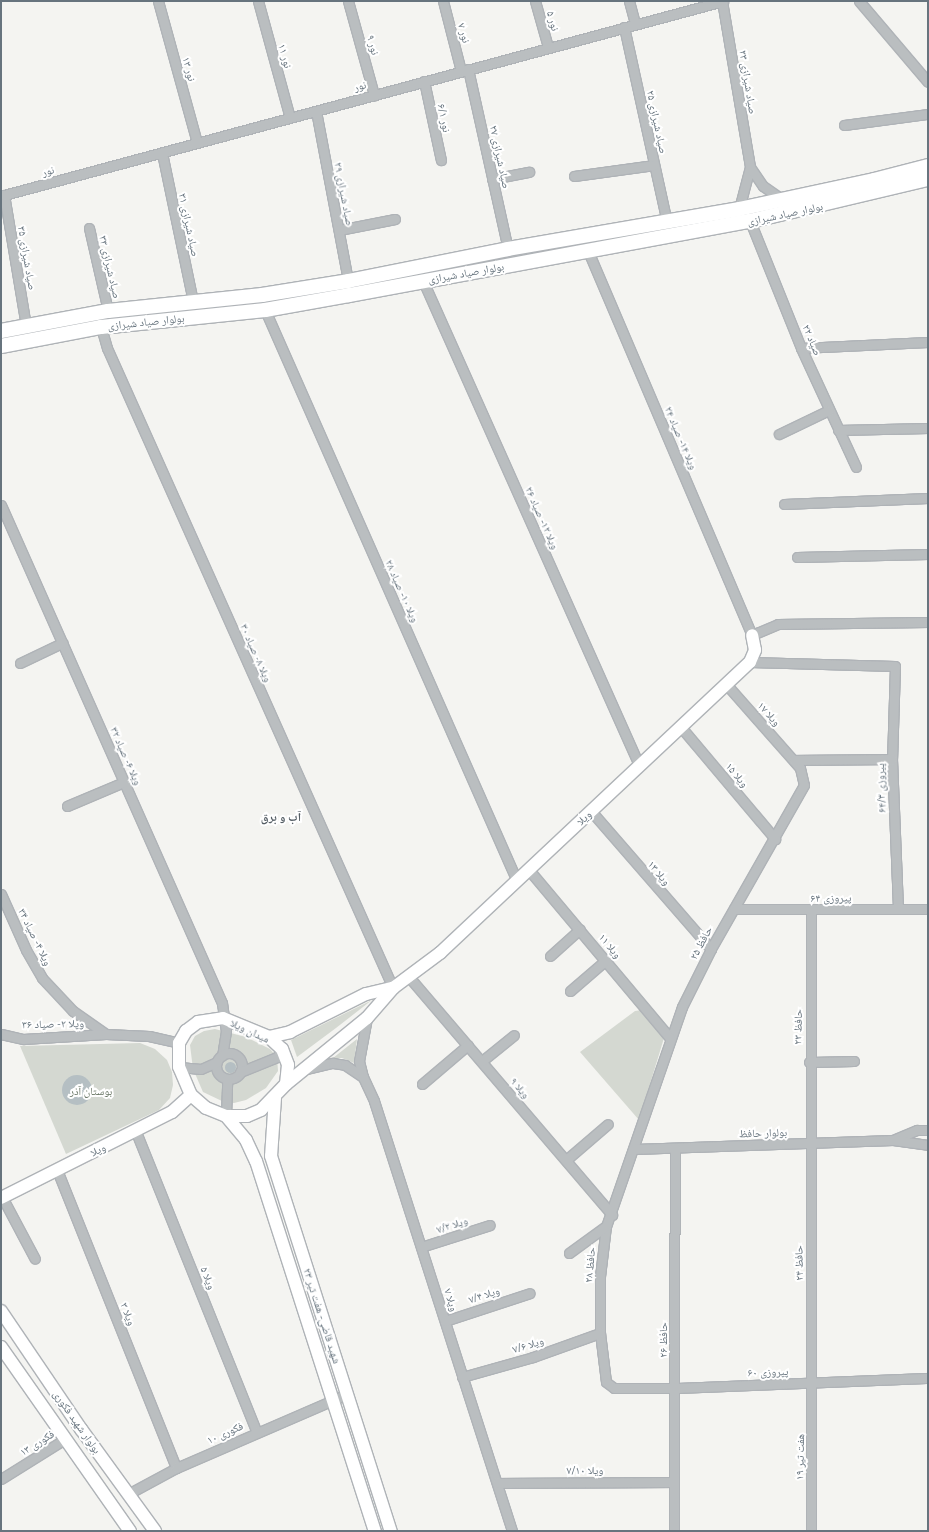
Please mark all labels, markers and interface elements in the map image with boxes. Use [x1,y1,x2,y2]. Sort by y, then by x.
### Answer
street label: نور ۵ [544,10,562,32]
street label: نور ۷ [455,22,473,44]
street label: نور ۹ [364,34,382,56]
street label: نور ۱۱ [275,42,295,70]
street label: صیاد شیرازی ۲۳ [736,49,760,115]
street label: نور ۱۳ [179,55,199,83]
street label: نور [352,78,368,94]
street label: صیاد شیرازی ۲۵ [644,89,670,155]
street label: نور ۶/۱ [435,103,453,133]
street label: صیاد شیرازی ۲۷ [487,124,513,190]
street label: صیاد شیرازی ۲۹ [331,161,357,227]
street label: نور [40,163,56,179]
street label: صیاد شیرازی ۳۱ [176,192,202,258]
street label: بولوار صیاد شیرازی [746,200,824,228]
street label: صیاد شیرازی ۳۵ [15,225,39,291]
street label: صیاد شیرازی ۳۳ [96,234,124,300]
street label: بولوار صیاد شیرازی [427,260,505,286]
street label: بولوار صیاد شیرازی [107,311,185,333]
street label: صیاد ۲۲ [800,322,824,358]
street label: ویلا ۱۴ - صیاد ۲۴ [661,403,701,473]
street label: ویلا ۱۲ - صیاد ۲۶ [522,483,562,553]
street label: ویلا ۱۰ - صیاد ۲۸ [382,556,422,626]
street label: ویلا ۸ - صیاد ۳۰ [237,621,275,685]
street label: ویلا ۱۷ [755,699,783,729]
street label: ویلا ۶ - صیاد ۳۲ [107,724,145,788]
street label: ویلا ۱۵ [723,760,751,790]
street label: پیروزی ۶۴/۳ [874,763,888,813]
street label: ویلا [574,808,594,828]
district label: آب و برق [261,811,301,825]
street label: ویلا ۱۳ [645,858,673,888]
street label: پیروزی ۶۴ [810,891,852,905]
street label: ویلا ۴ - صیاد ۳۴ [15,905,55,969]
street label: حافظ ۲۵ [687,924,715,962]
street label: ویلا ۱۱ [596,931,624,961]
street label: حافظ ۲۳ [791,1009,805,1045]
street label: میدان ویلا [228,1016,272,1046]
street label: ویلا ۲ - صیاد ۳۶ [20,1017,86,1031]
street label: ویلا ۹ [507,1075,533,1101]
park label: بوستان آذر [70,1084,112,1098]
street label: بولوار حافظ [739,1126,787,1140]
street label: ویلا [88,1141,108,1159]
street label: ویلا ۷/۲ [435,1214,469,1236]
street label: حافظ ۲۴ [792,1245,806,1281]
street label: حافظ ۲۸ [582,1247,598,1283]
street label: ویلا ۵ [198,1265,218,1291]
street label: شهید قاضی - هفت تیر ۲۳ [300,1265,344,1367]
street label: ویلا ۷/۴ [467,1284,501,1306]
street label: ویلا ۷ [441,1287,461,1313]
street label: ویلا ۳ [118,1301,138,1327]
street label: حافظ ۲۶ [656,1322,670,1358]
street label: ویلا ۷/۶ [511,1334,545,1356]
street label: پیروزی ۶۰ [747,1365,789,1379]
street label: بولوار شهید فکوری [50,1388,104,1456]
street label: فکوری ۱۰ [205,1419,245,1447]
street label: فکوری ۱۳ [17,1427,57,1459]
street label: هفت تیر ۱۹ [793,1434,807,1480]
street label: ویلا ۷/۱۰ [567,1463,603,1477]

